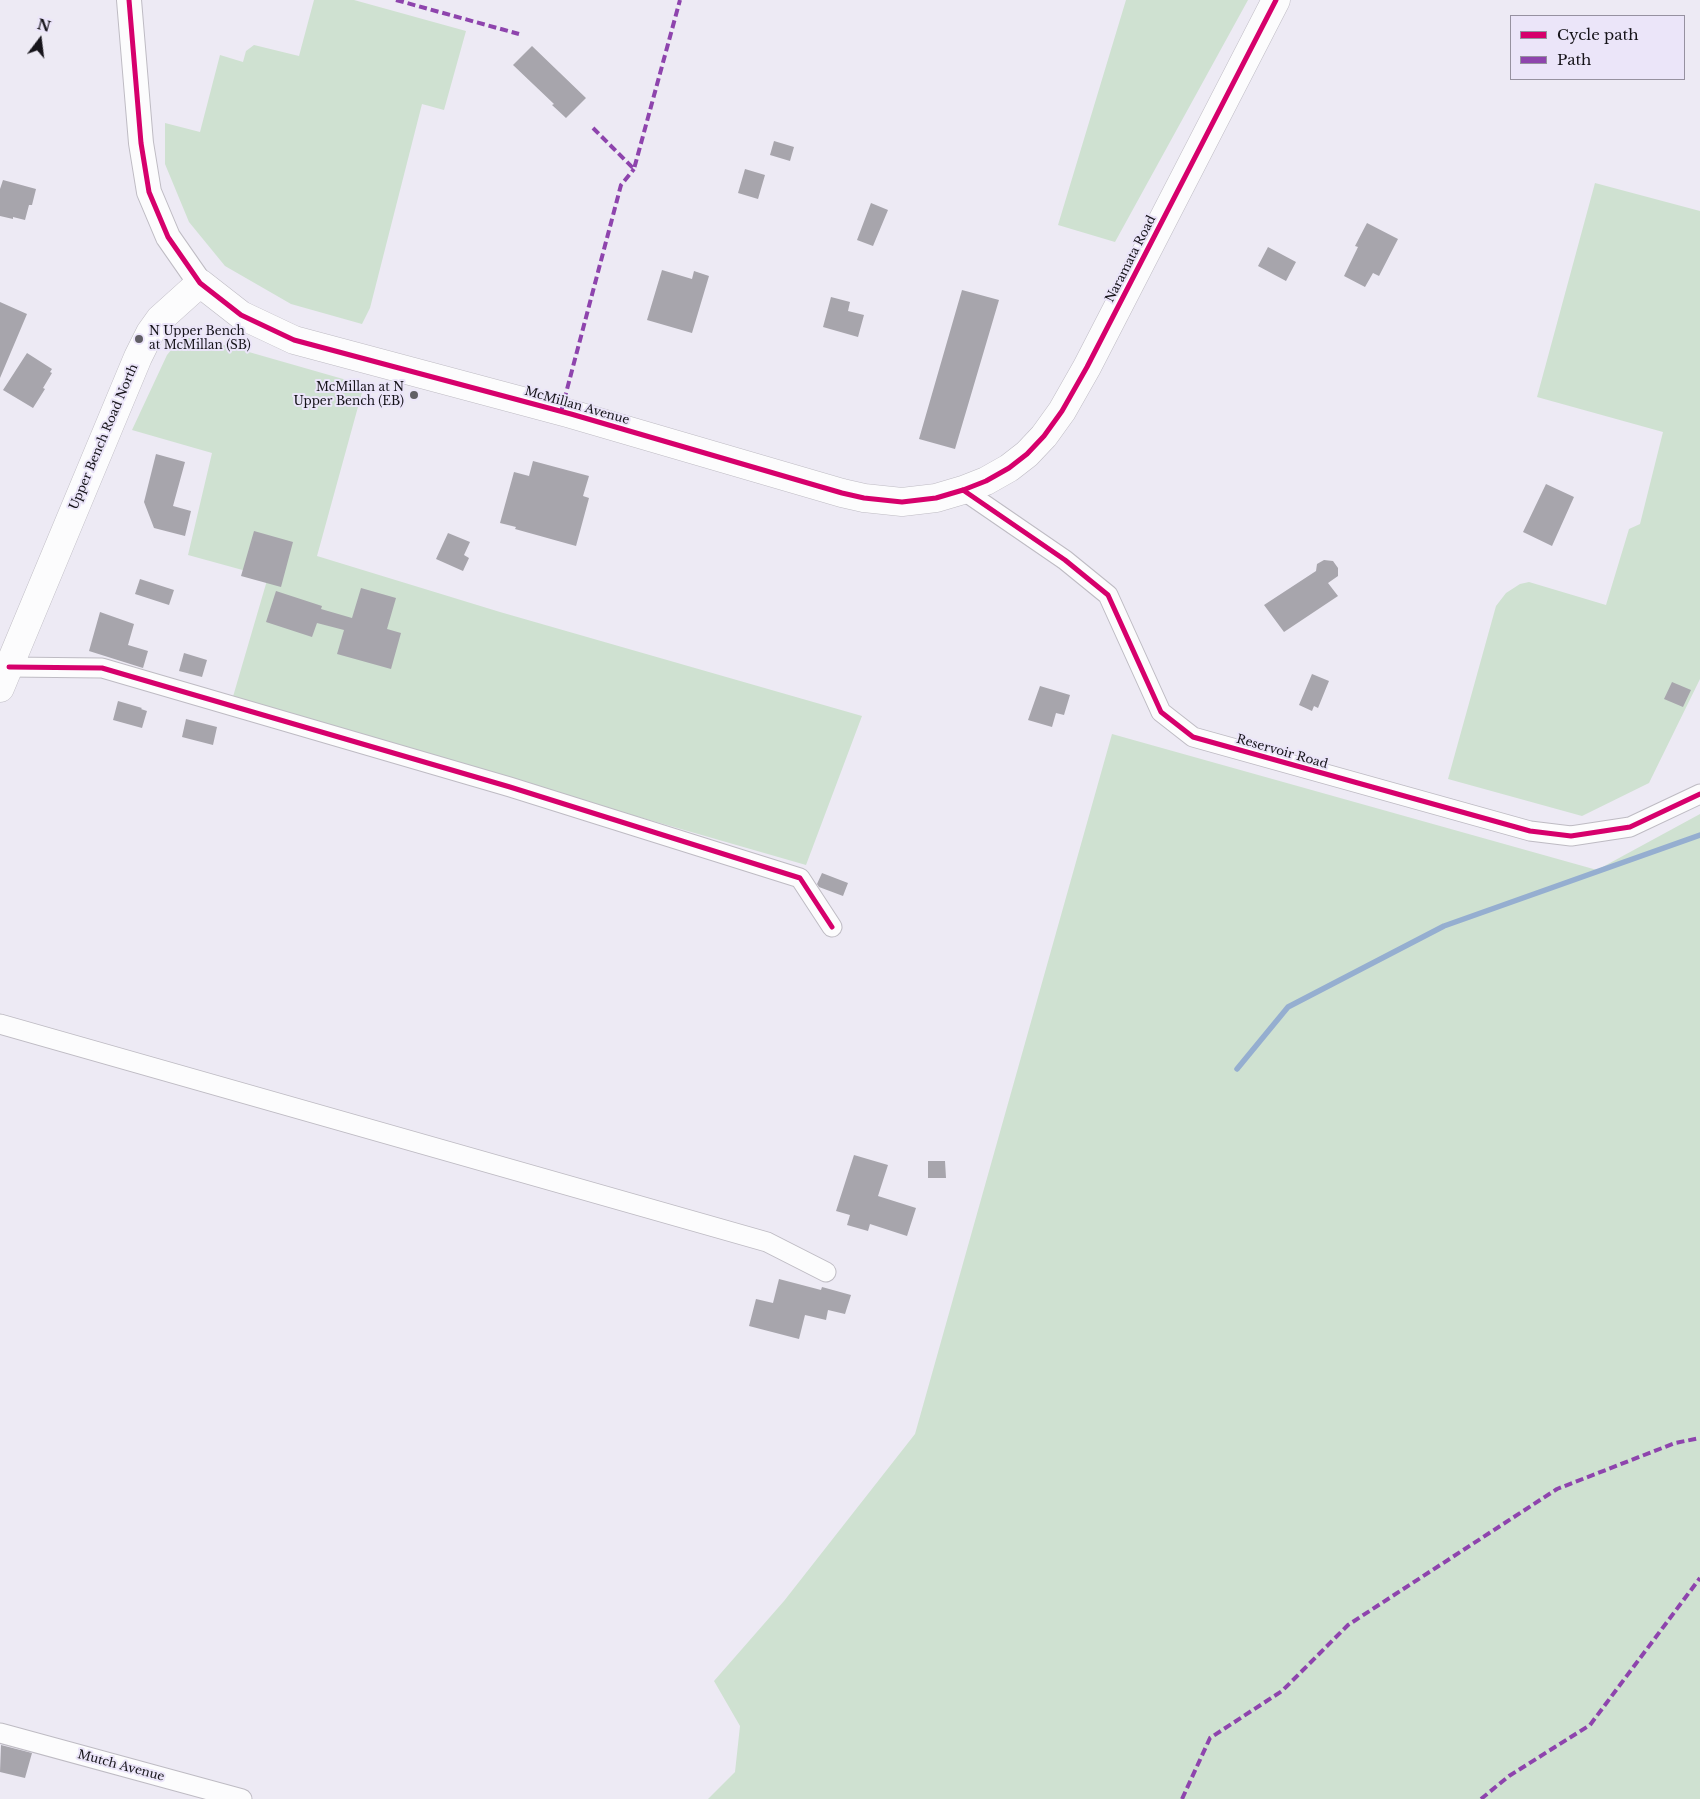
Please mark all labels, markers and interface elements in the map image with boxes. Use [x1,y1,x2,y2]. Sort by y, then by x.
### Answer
north arrow [15,15,65,65]
text: N [35,15,53,36]
legend [1510,15,1685,80]
text: Cycle path [1557,25,1639,44]
text: Path [1557,50,1591,69]
street label: Naramata Road [1103,213,1159,305]
place label: N Upper Bench at McMillan (SB) [149,325,251,353]
marker: N Upper Bench at McMillan (SB) [133,333,145,345]
street label: Upper Bench Road North [67,362,141,512]
place label: McMillan at N Upper Bench (EB) [294,381,404,409]
street label: McMillan Avenue [523,384,631,428]
marker: McMillan at N Upper Bench (EB) [408,389,420,401]
street label: Reservoir Road [1235,732,1329,772]
street label: Mutch Avenue [76,1747,166,1785]

